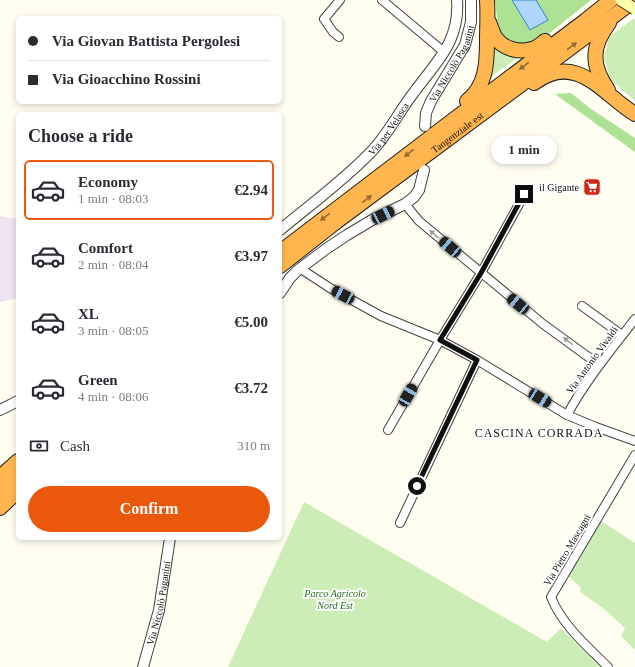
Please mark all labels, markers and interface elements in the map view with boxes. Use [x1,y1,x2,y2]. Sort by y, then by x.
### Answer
street label: Via Niccolò Paganini [426,24,475,104]
text: Via Giovan Battista Pergolesi [52,33,240,49]
one-way arrow [567,43,577,51]
one-way arrow [519,62,530,71]
text: Via Gioacchino Rossini [52,71,201,87]
street label: Via per Velasca [366,100,411,157]
street label: Tangenziale est [429,109,485,155]
text: Choose a ride [28,126,133,146]
callout: 1 min [491,136,557,164]
text: 1 min [508,142,540,157]
one-way arrow [403,149,414,157]
icon: car [30,172,66,208]
text: Economy [78,174,138,190]
supermarket icon: il Gigante [582,177,602,197]
text: €2.94 [234,182,268,198]
place label: il Gigante [539,182,580,193]
route end [515,185,533,203]
text: 1 min · 08:03 [78,191,148,206]
one-way arrow [362,195,372,203]
car [370,204,396,226]
one-way arrow [320,212,331,221]
one-way arrow [428,229,439,238]
car [437,235,463,259]
icon: car [30,238,66,274]
text: Comfort [78,240,133,256]
text: €3.97 [234,248,268,264]
text: 2 min · 08:04 [78,257,148,272]
car [330,284,356,306]
car [505,292,531,316]
icon: car [30,304,66,340]
text: XL [78,306,99,322]
text: €5.00 [234,314,268,330]
text: 3 min · 08:05 [78,323,148,338]
street label: Via Antonio Vivaldi [564,324,620,396]
one-way arrow [562,337,573,346]
icon: car [30,370,66,406]
text: Green [78,372,118,388]
text: €3.72 [234,380,268,396]
car [397,382,419,408]
car [527,387,553,409]
text: 4 min · 08:06 [78,389,148,404]
district label: CASCINA CORRADA [475,426,603,440]
icon: cash [28,435,50,457]
text: Cash [60,438,90,454]
text: 310 m [237,438,270,453]
route start [408,477,426,495]
button: Confirm [28,486,270,532]
street label: Via Pietro Mascagni [541,512,593,588]
street label: Via Niccolò Paganini [144,560,172,646]
park label: Parco Agricolo Nord Est [303,588,366,611]

